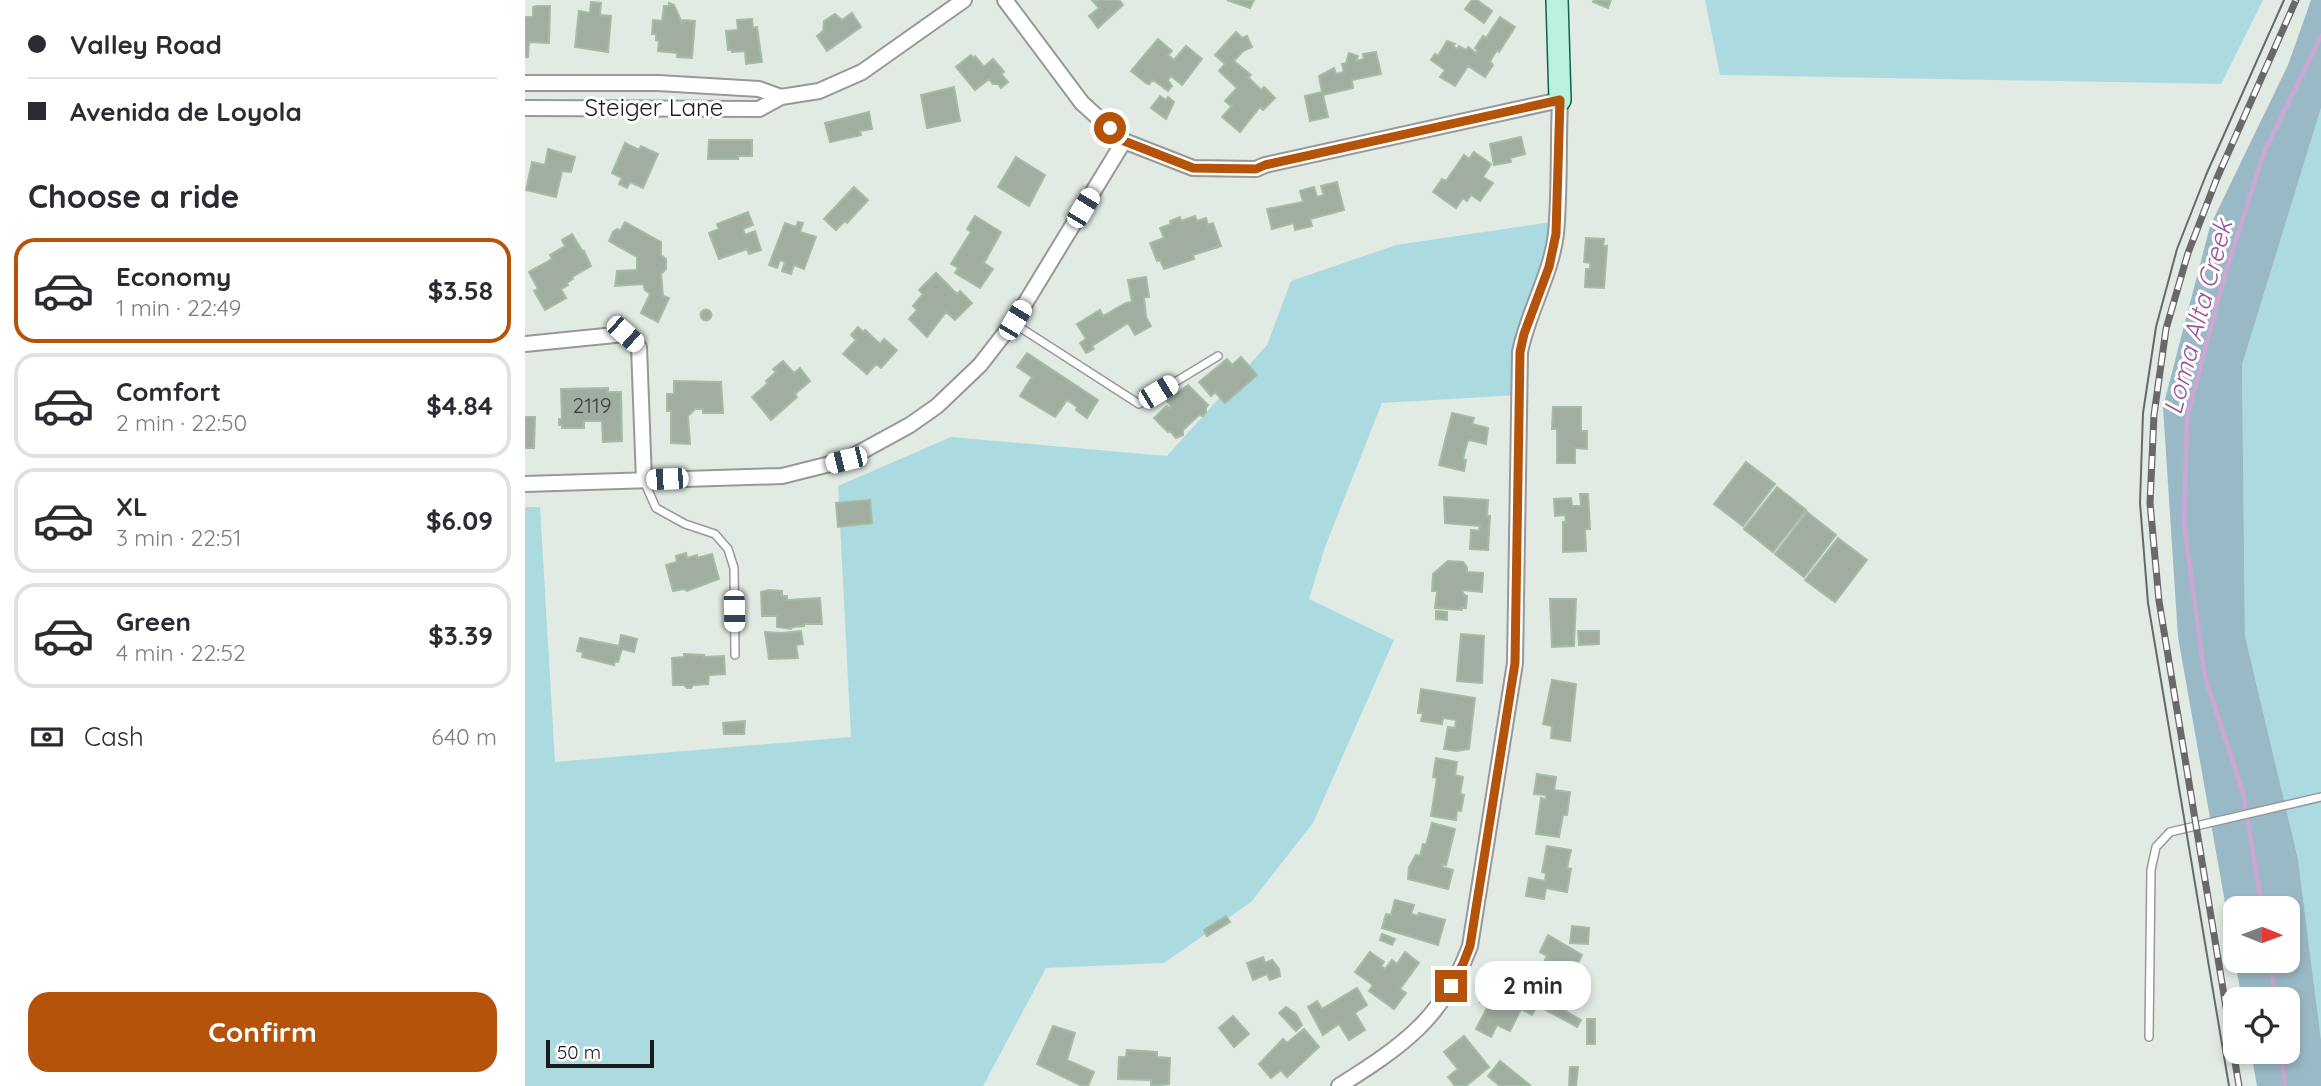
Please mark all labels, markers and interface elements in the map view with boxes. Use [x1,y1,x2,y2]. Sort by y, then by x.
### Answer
text: Valley Road [70,28,222,61]
street label: Steiger Lane [585,92,723,122]
text: Avenida de Loyola [70,95,302,128]
route start [1094,112,1126,144]
text: Choose a ride [28,176,240,216]
car [1064,185,1103,231]
water label: Loma Alta Creek [2156,214,2240,418]
icon: car [32,259,95,322]
text: Economy [116,260,231,293]
text: $3.58 [428,274,493,307]
text: 1 min · 22:49 [116,293,241,322]
car [996,297,1035,343]
car [603,312,648,356]
car [1135,372,1182,412]
icon: car [32,374,95,437]
text: Comfort [116,375,221,408]
text: $4.84 [426,389,493,422]
house number: 2119 [573,392,611,418]
text: 2 min · 22:50 [116,408,247,437]
car [824,445,869,475]
car [646,468,689,490]
icon: car [32,489,95,552]
text: XL [116,490,148,523]
text: $6.09 [426,504,493,537]
text: 3 min · 22:51 [116,523,241,552]
car [724,590,745,632]
icon: car [32,604,95,667]
text: Green [116,605,191,638]
text: $3.39 [428,619,493,652]
text: 4 min · 22:52 [116,638,246,667]
icon: cash [28,718,66,756]
text: Cash [84,720,144,753]
text: 640 m [431,722,497,751]
north arrow [2223,896,2299,973]
map controls [2223,896,2300,1064]
callout: 2 min [1475,962,1591,1010]
route end [1435,970,1467,1002]
text: 2 min [1503,971,1563,1000]
button: locate [2223,987,2300,1064]
button: Confirm [28,992,497,1072]
scale bar [546,1037,655,1069]
text: 50 m [557,1040,601,1064]

